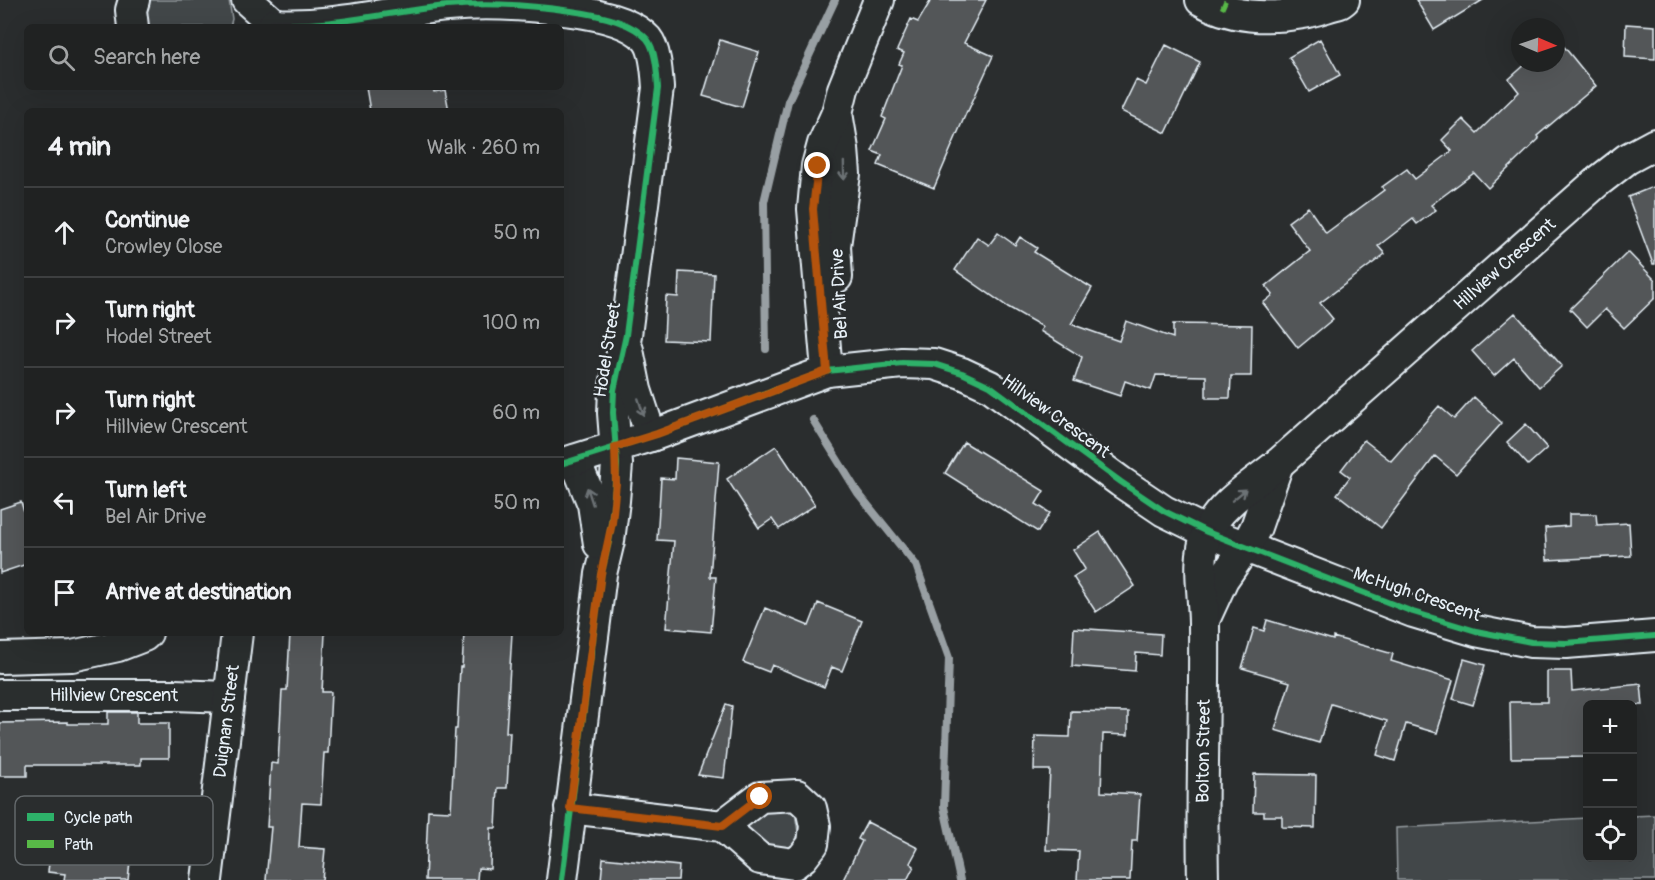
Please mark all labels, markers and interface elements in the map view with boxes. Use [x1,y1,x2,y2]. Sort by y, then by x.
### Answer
north arrow [1511,18,1565,72]
search box [24,24,564,90]
icon: search [45,41,78,74]
text: Search here [93,43,200,71]
text: 4 min [48,131,111,163]
text: Walk · 260 m [427,135,540,160]
route end [804,152,830,178]
one-way arrow [838,160,850,180]
text: Continue [105,206,189,234]
street label: Hillview Crescent [1449,213,1561,315]
icon: ahead [48,216,81,249]
text: 50 m [493,220,540,245]
text: Crowley Close [105,234,222,259]
street label: Bel Air Drive [826,248,853,340]
text: Turn right [105,296,195,324]
street label: Hodel Street [589,300,626,399]
icon: right [48,306,81,339]
text: 100 m [483,310,540,335]
text: Hodel Street [105,324,212,349]
street label: Hillview Crescent [997,369,1115,464]
text: Turn right [105,386,195,414]
icon: right [48,396,81,429]
one-way arrow [637,397,648,416]
text: 60 m [493,400,540,425]
text: Hillview Crescent [105,414,248,439]
text: Turn left [105,476,187,504]
icon: left [48,486,81,519]
one-way arrow [584,487,595,506]
one-way arrow [1231,489,1247,502]
text: 50 m [493,490,540,515]
text: Bel Air Drive [105,504,206,529]
street label: McHugh Crescent [1350,562,1484,627]
icon: arrive [48,576,81,609]
text: Arrive at destination [105,578,291,606]
street label: Duignan Street [209,663,245,779]
street label: Hillview Crescent [50,684,179,707]
street label: Bolton Street [1192,698,1216,803]
map controls [1583,700,1637,862]
button: + [1583,700,1637,754]
button: − [1583,754,1637,808]
route start [746,783,772,809]
legend [15,796,213,865]
text: Cycle path [64,808,132,828]
button: locate [1583,808,1637,862]
text: Path [64,835,93,855]

